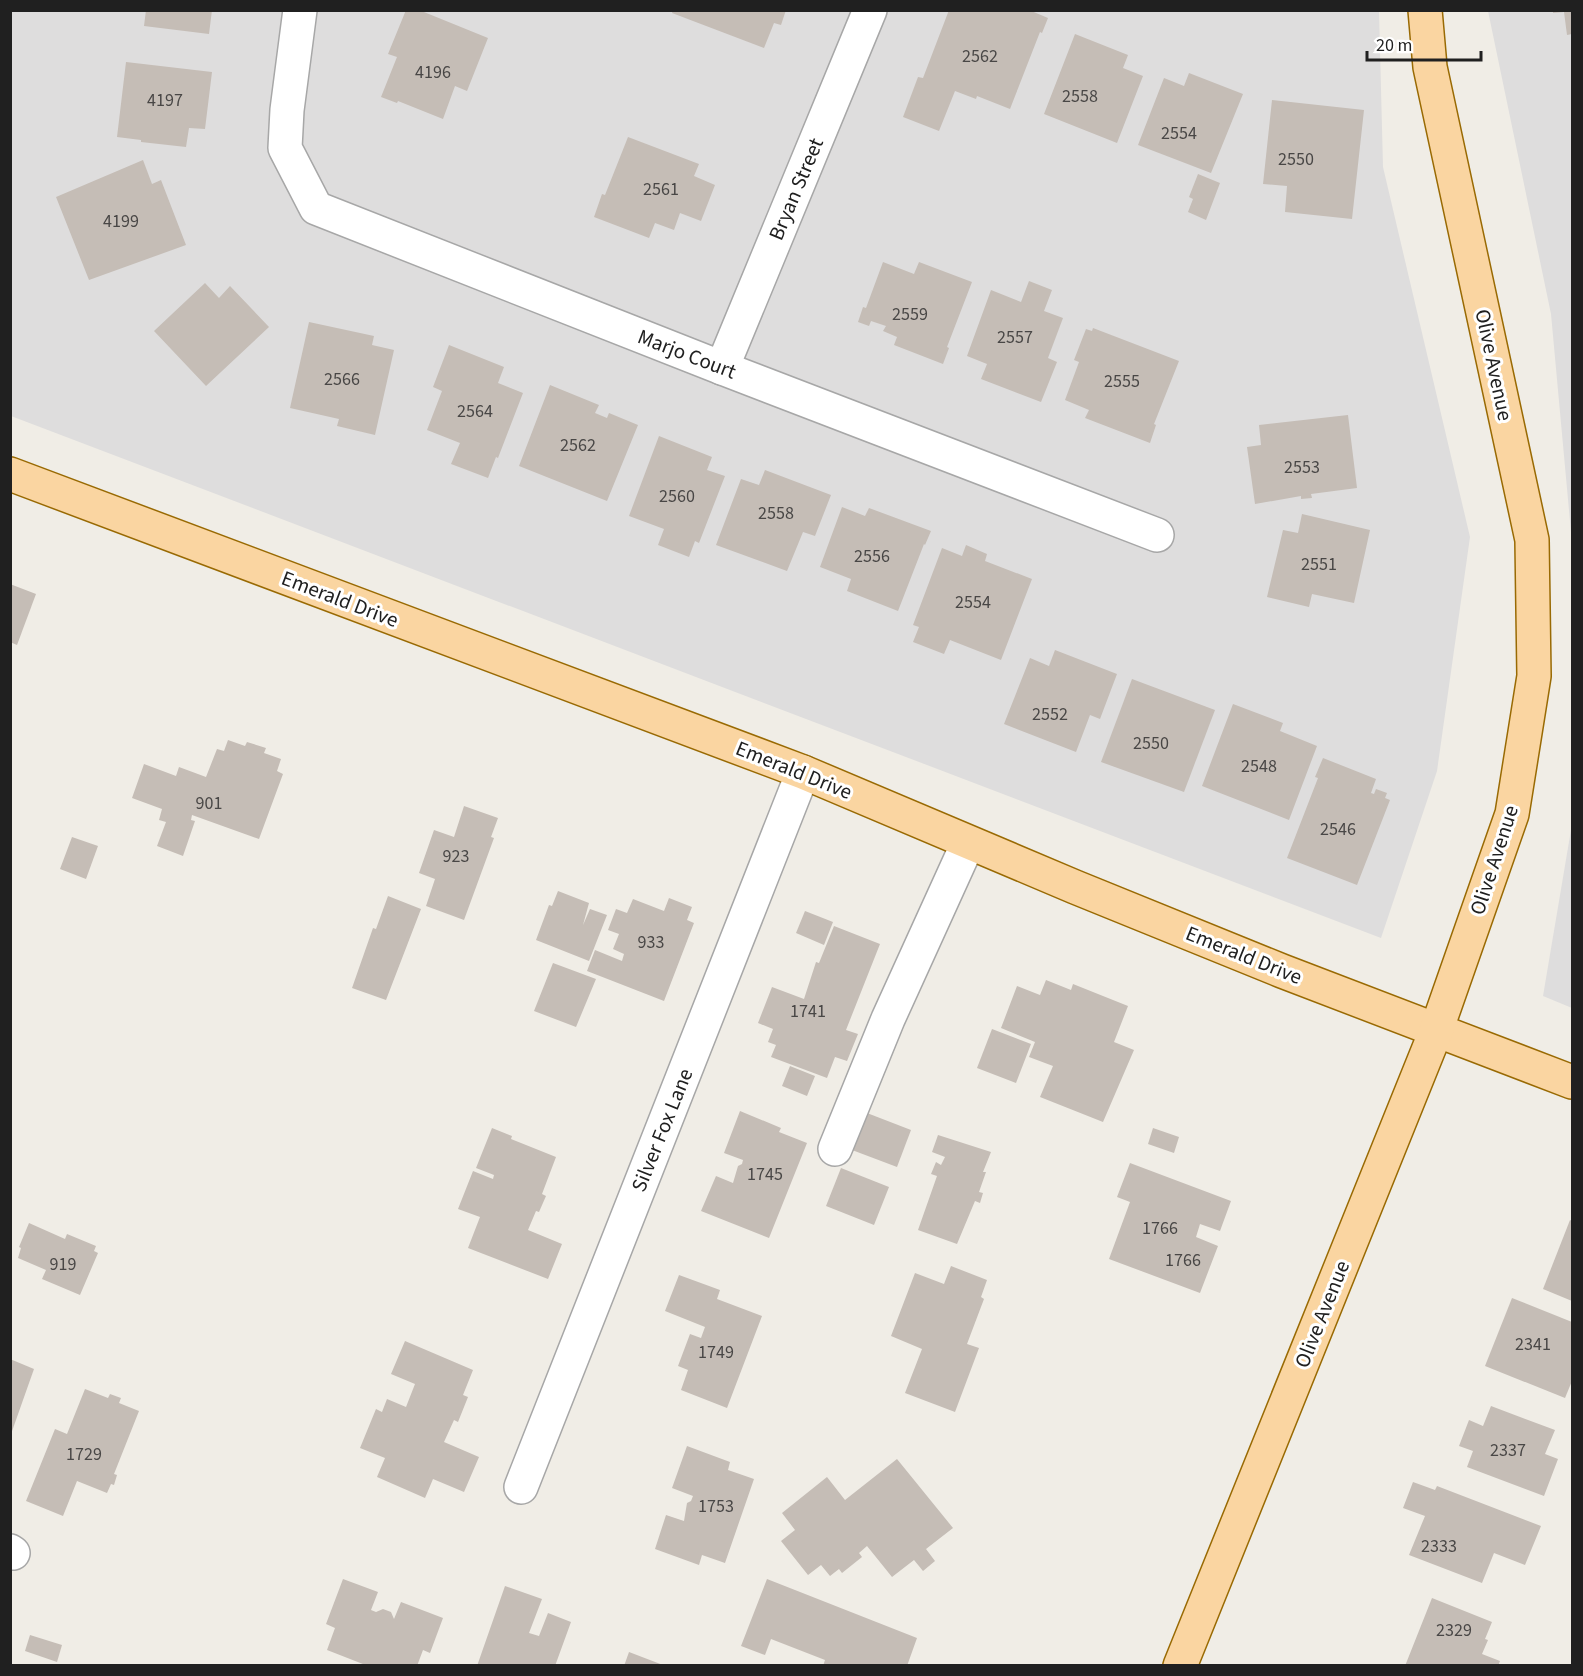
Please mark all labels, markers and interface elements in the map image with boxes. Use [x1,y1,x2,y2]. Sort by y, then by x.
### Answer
scale bar [1367,24,1481,62]
text: 20 m [1376,33,1412,58]
house number: 2562 [962,44,998,69]
house number: 4196 [415,60,451,85]
house number: 2558 [1062,84,1098,109]
house number: 4197 [147,88,183,113]
house number: 2554 [1161,121,1197,146]
street label: Bryan Street [761,133,831,245]
house number: 2550 [1278,147,1314,172]
house number: 2561 [643,177,679,202]
house number: 4199 [103,209,139,234]
house number: 2559 [892,302,928,327]
street label: Olive Avenue [1468,306,1520,424]
street label: Marjo Court [634,322,740,386]
house number: 2557 [997,325,1033,350]
house number: 2566 [324,367,360,392]
house number: 2555 [1104,369,1140,394]
house number: 2564 [457,399,493,424]
house number: 2562 [560,433,596,458]
house number: 2553 [1284,455,1320,480]
house number: 2560 [659,484,695,509]
house number: 2558 [758,501,794,526]
house number: 2556 [854,544,890,569]
house number: 2551 [1301,552,1337,577]
street label: Emerald Drive [277,563,403,635]
house number: 2554 [955,590,991,615]
house number: 2552 [1032,702,1068,727]
house number: 2550 [1133,731,1169,756]
street label: Emerald Drive [731,733,857,807]
house number: 2548 [1241,754,1277,779]
house number: 901 [196,791,222,816]
street label: Olive Avenue [1462,801,1526,919]
house number: 2546 [1320,817,1356,842]
house number: 923 [443,844,469,869]
street label: Emerald Drive [1181,918,1307,992]
house number: 933 [638,930,664,955]
house number: 1741 [790,999,826,1024]
street label: Silver Fox Lane [624,1064,700,1196]
house number: 1745 [747,1162,783,1187]
house number: 1766 [1142,1216,1178,1241]
house number: 1766 [1165,1248,1201,1273]
house number: 919 [50,1252,76,1277]
street label: Olive Avenue [1287,1256,1357,1372]
house number: 2341 [1515,1332,1551,1357]
house number: 1749 [698,1340,734,1365]
house number: 2337 [1490,1438,1526,1463]
house number: 1729 [66,1442,102,1467]
house number: 1753 [698,1494,734,1519]
house number: 2333 [1421,1534,1457,1559]
house number: 2329 [1436,1618,1472,1643]

